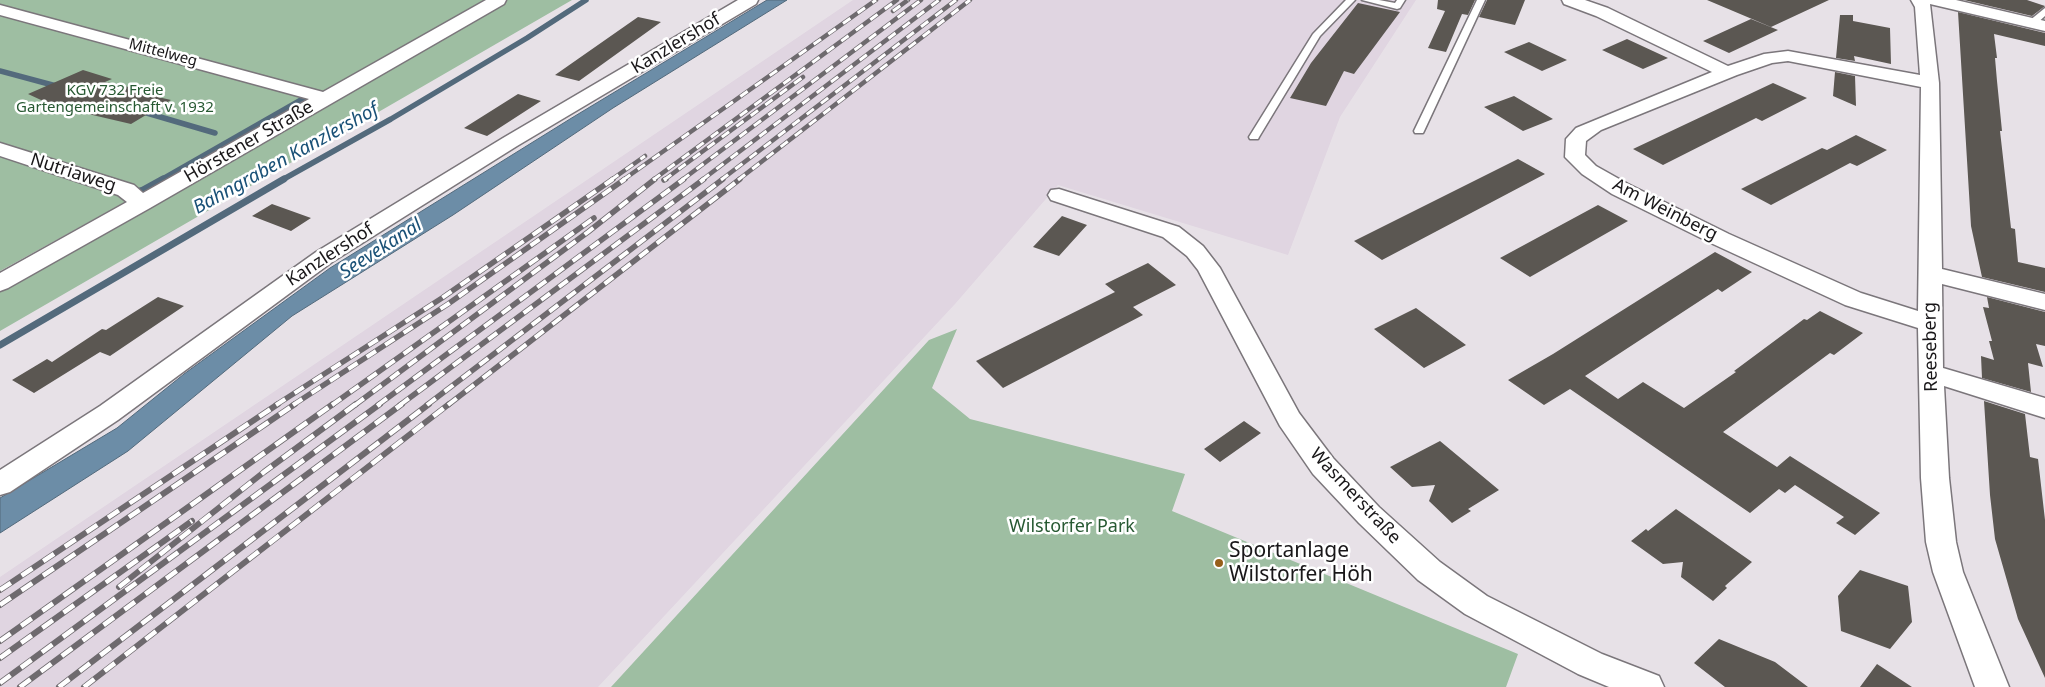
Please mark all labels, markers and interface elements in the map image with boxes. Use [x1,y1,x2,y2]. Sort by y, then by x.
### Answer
street label: Kanzlershof [628,9,724,79]
street label: Mittelweg [127,35,199,71]
park label: KGV 732 Freie Gartengemeinschaft v. 1932 [16,82,214,117]
street label: Hörstener Straße [181,96,317,188]
water label: Bahngraben Kanzlershof [189,99,383,219]
street label: Nutriaweg [27,149,119,197]
street label: Am Weinberg [1609,174,1721,246]
water label: Seevekanal [336,214,426,284]
street label: Kanzlershof [282,219,378,291]
street label: Reeseberg [1919,302,1943,392]
street label: Wasmerstraße [1305,444,1405,548]
park label: Wilstorfer Park [1009,516,1135,538]
place label: Sportanlage Wilstorfer Höh [1229,538,1373,588]
marker: Sportanlage Wilstorfer Höh [1213,557,1225,569]

